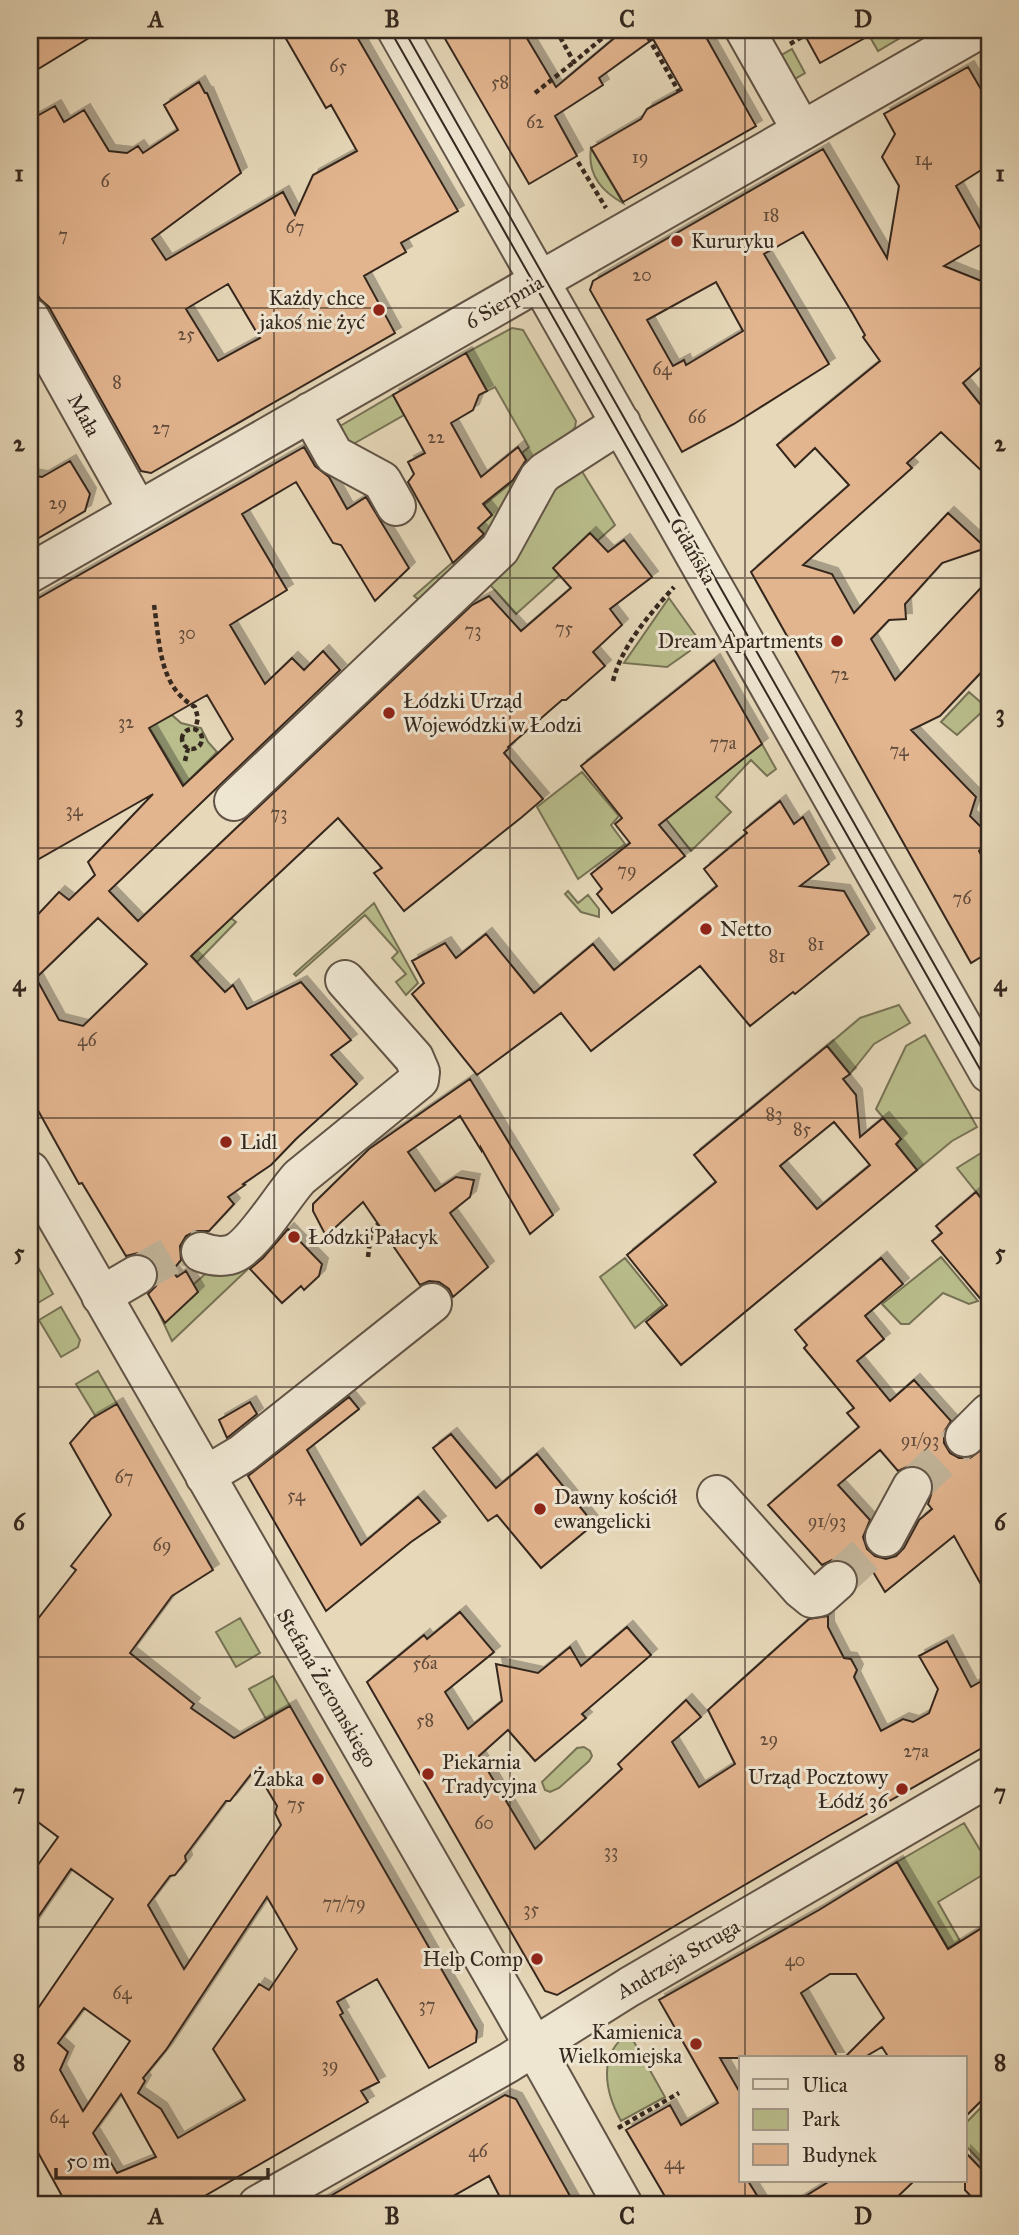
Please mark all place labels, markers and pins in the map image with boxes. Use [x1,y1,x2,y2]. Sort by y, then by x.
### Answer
place label: Kururyku [691,228,774,254]
marker: Kururyku [669,233,685,249]
place label: Każdy chce jakoś nie żyć [257,285,366,335]
marker: Każdy chce jakoś nie żyć [371,302,387,318]
place label: Dream Apartments [657,628,823,654]
marker: Dream Apartments [829,633,845,649]
place label: Łódzki Urząd Wojewódzki w Łodzi [403,688,582,738]
marker: Łódzki Urząd Wojewódzki w Łodzi [381,705,397,721]
place label: Netto [720,916,772,942]
marker: Netto [698,921,714,937]
place label: Lidl [240,1129,278,1155]
marker: Lidl [218,1134,234,1150]
place label: Łódzki Pałacyk [308,1224,438,1250]
marker: Łódzki Pałacyk [286,1229,302,1245]
place label: Dawny kościół ewangelicki [554,1484,678,1534]
marker: Dawny kościół ewangelicki [532,1501,548,1517]
place label: Piekarnia Tradycyjna [442,1749,537,1799]
place label: Urząd Pocztowy Łódź 36 [748,1764,889,1814]
place label: Żabka [253,1766,304,1792]
marker: Piekarnia Tradycyjna [420,1766,436,1782]
marker: Żabka [310,1771,326,1787]
marker: Urząd Pocztowy Łódź 36 [894,1781,910,1797]
place label: Help Comp [422,1946,523,1972]
marker: Help Comp [529,1951,545,1967]
place label: Kamienica Wielkomiejska [558,2019,682,2069]
marker: Kamienica Wielkomiejska [688,2036,704,2052]

